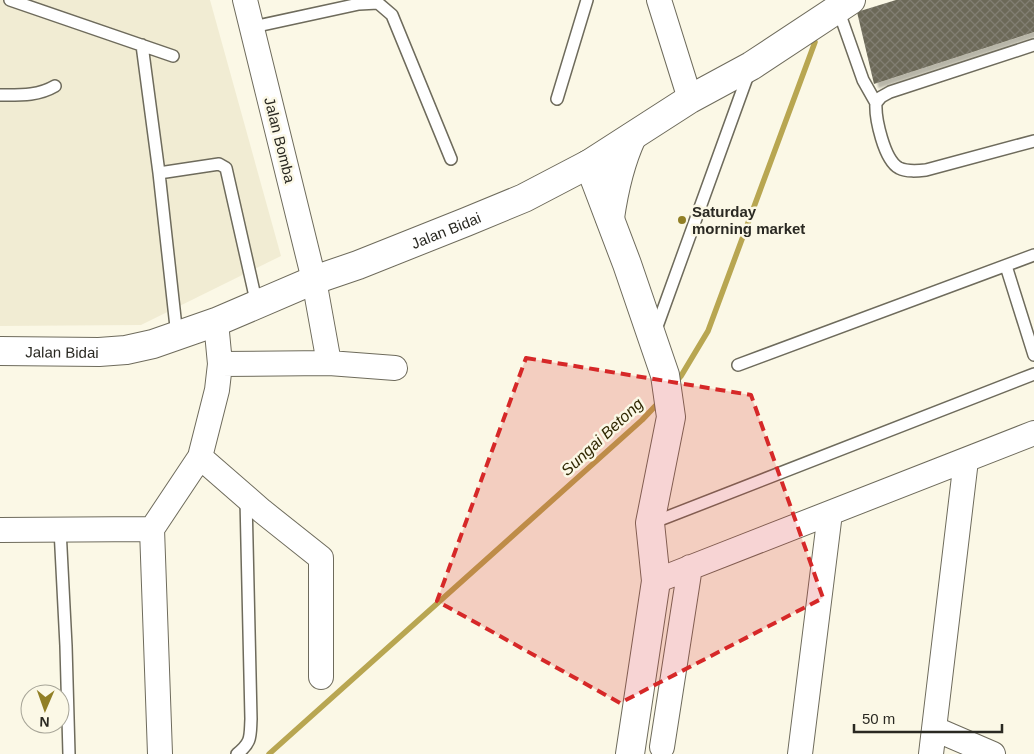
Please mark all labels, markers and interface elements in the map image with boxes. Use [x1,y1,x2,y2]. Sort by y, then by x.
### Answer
street label: Jalan Bomba [261,95,299,185]
place label: Saturday morning market [692,203,805,237]
street label: Jalan Bidai [408,208,483,252]
marker: Saturday morning market [676,214,688,226]
street label: Jalan Bidai [25,343,99,360]
water label: Sungai Betong [558,395,646,479]
north arrow [20,684,70,734]
scale bar [854,702,1002,734]
text: 50 m [862,710,895,727]
text: N [39,714,50,730]

